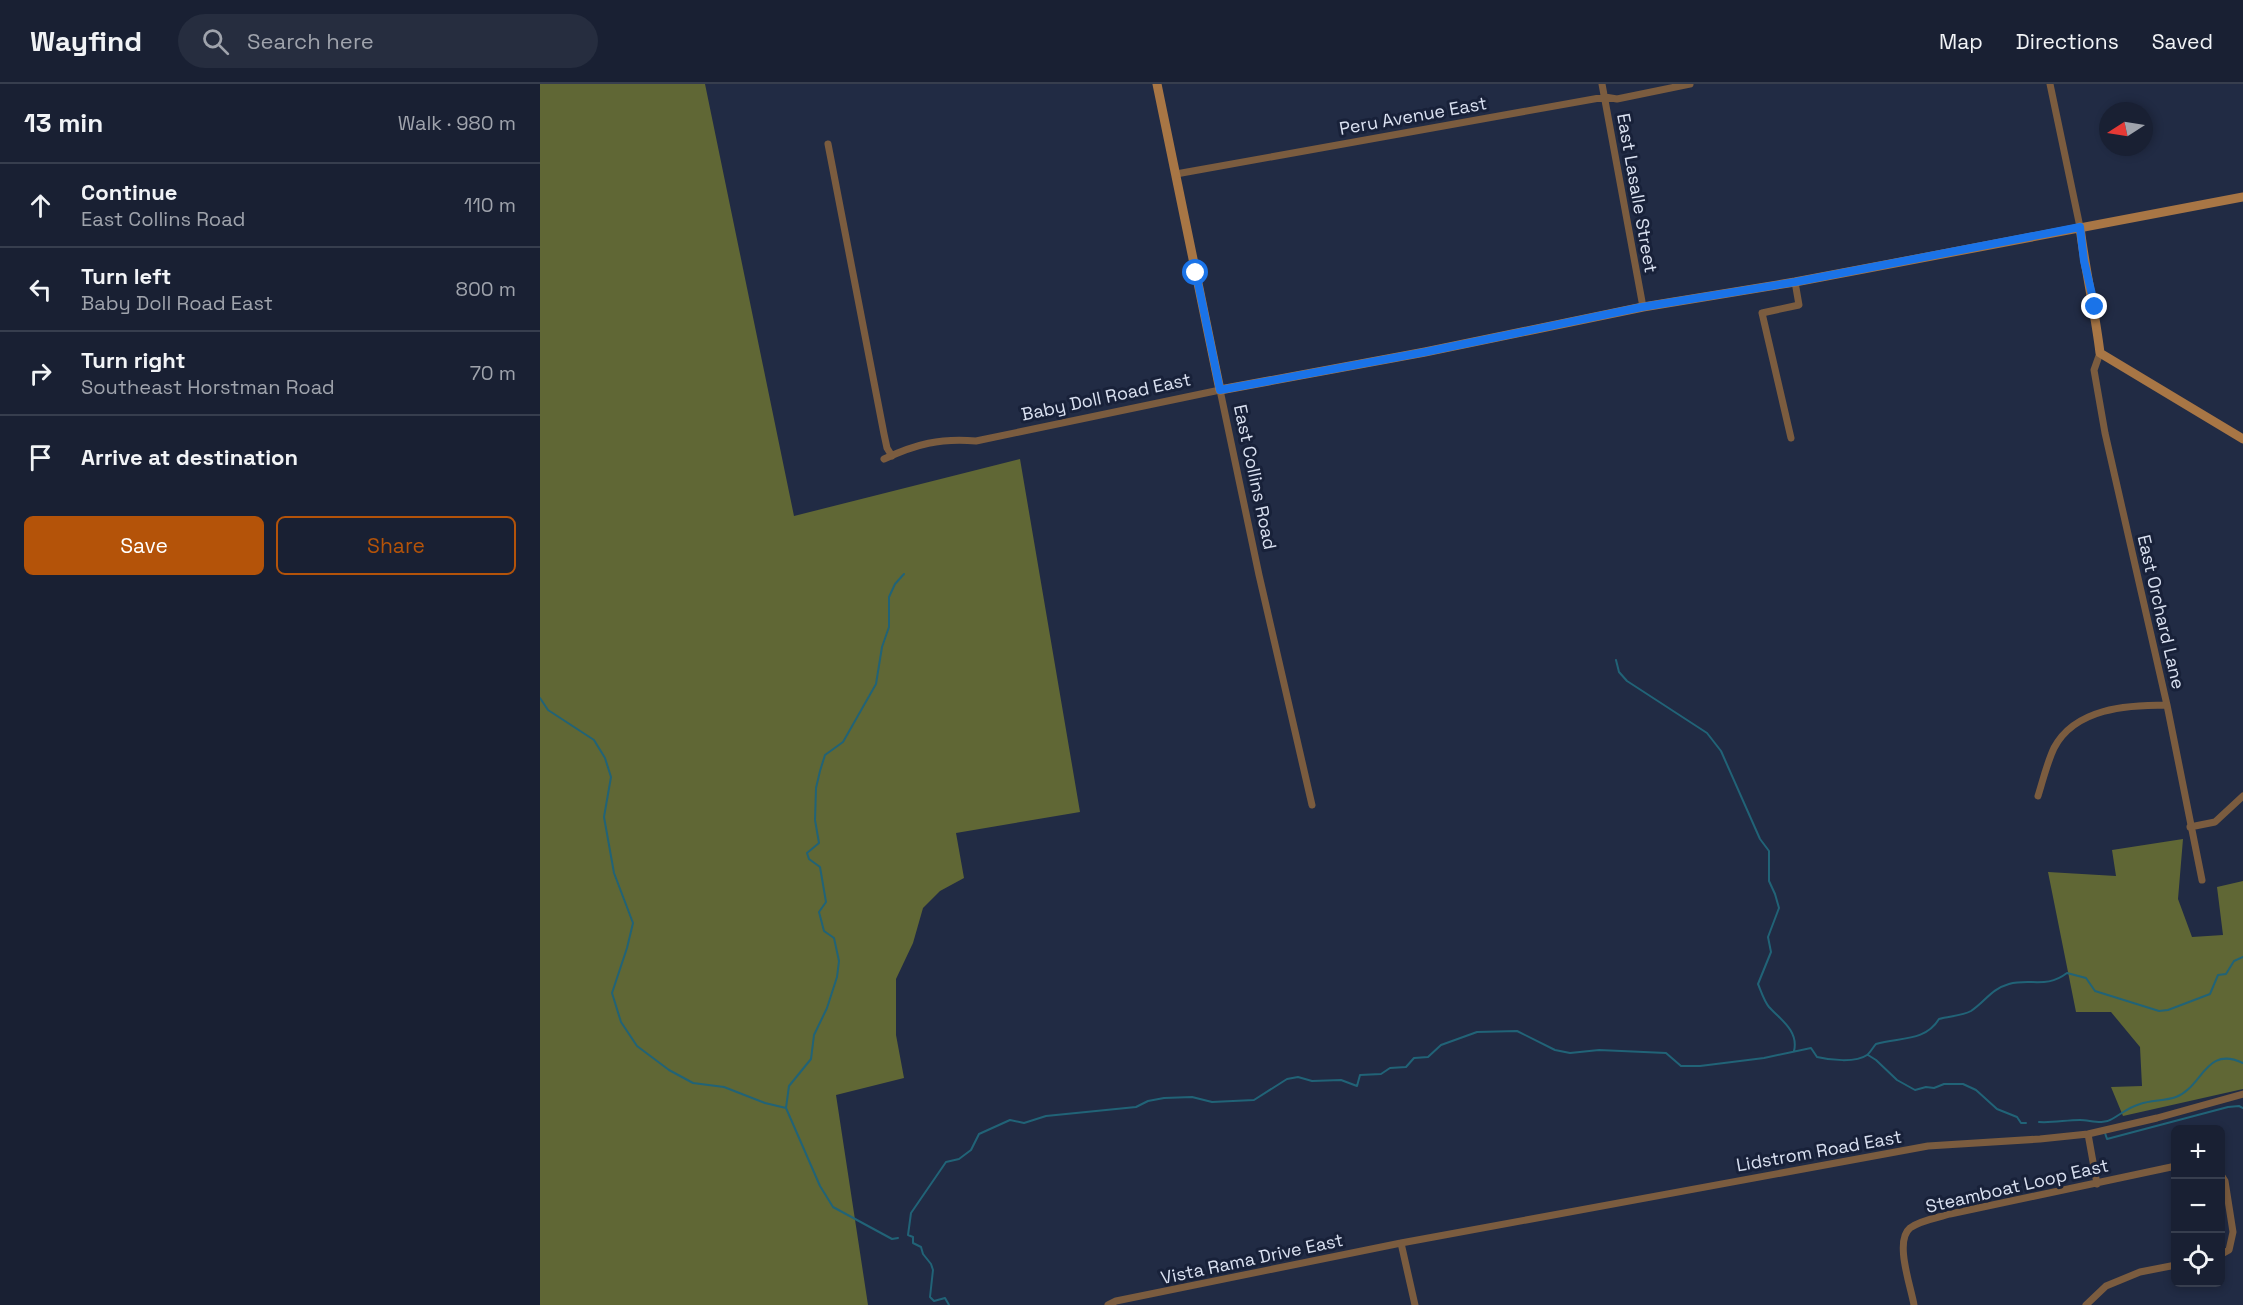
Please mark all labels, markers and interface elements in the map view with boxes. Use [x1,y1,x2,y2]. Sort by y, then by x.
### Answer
search box [178,14,598,68]
text: Wayfind [30,23,142,59]
icon: search [199,25,232,58]
text: Search here [247,27,374,55]
text: Map [1939,28,1983,55]
text: Directions [2016,28,2119,55]
text: Saved [2152,28,2213,55]
street label: Peru Avenue East [1337,91,1489,140]
north arrow [2099,102,2153,156]
text: 13 min [24,106,103,140]
text: Walk · 980 m [398,110,516,136]
street label: East Lasalle Street [1612,111,1663,274]
text: Continue [81,178,177,206]
icon: ahead [24,189,57,222]
text: 110 m [464,192,516,218]
text: East Collins Road [81,206,245,232]
route start [1182,259,1208,285]
text: Turn left [81,262,171,290]
icon: left [24,273,57,306]
text: 800 m [456,276,516,302]
text: Baby Doll Road East [81,290,273,316]
route end [2081,293,2107,319]
text: Turn right [81,346,186,374]
icon: right [24,357,57,390]
text: 70 m [470,360,516,386]
street label: Baby Doll Road East [1019,367,1193,426]
text: Southeast Horstman Road [81,374,335,400]
street label: East Collins Road [1229,402,1282,552]
icon: arrive [24,441,57,474]
text: Arrive at destination [81,443,298,471]
button: Save [24,516,264,575]
button: Share [276,516,516,575]
street label: East Orchard Lane [2133,532,2190,691]
street label: Lidstrom Road East [1734,1125,1904,1176]
map controls [2171,1125,2225,1287]
button: + [2171,1125,2225,1179]
street label: Steamboat Loop East [1923,1153,2111,1218]
button: − [2171,1179,2225,1233]
street label: Vista Rama Drive East [1159,1228,1345,1289]
button: locate [2171,1233,2225,1287]

